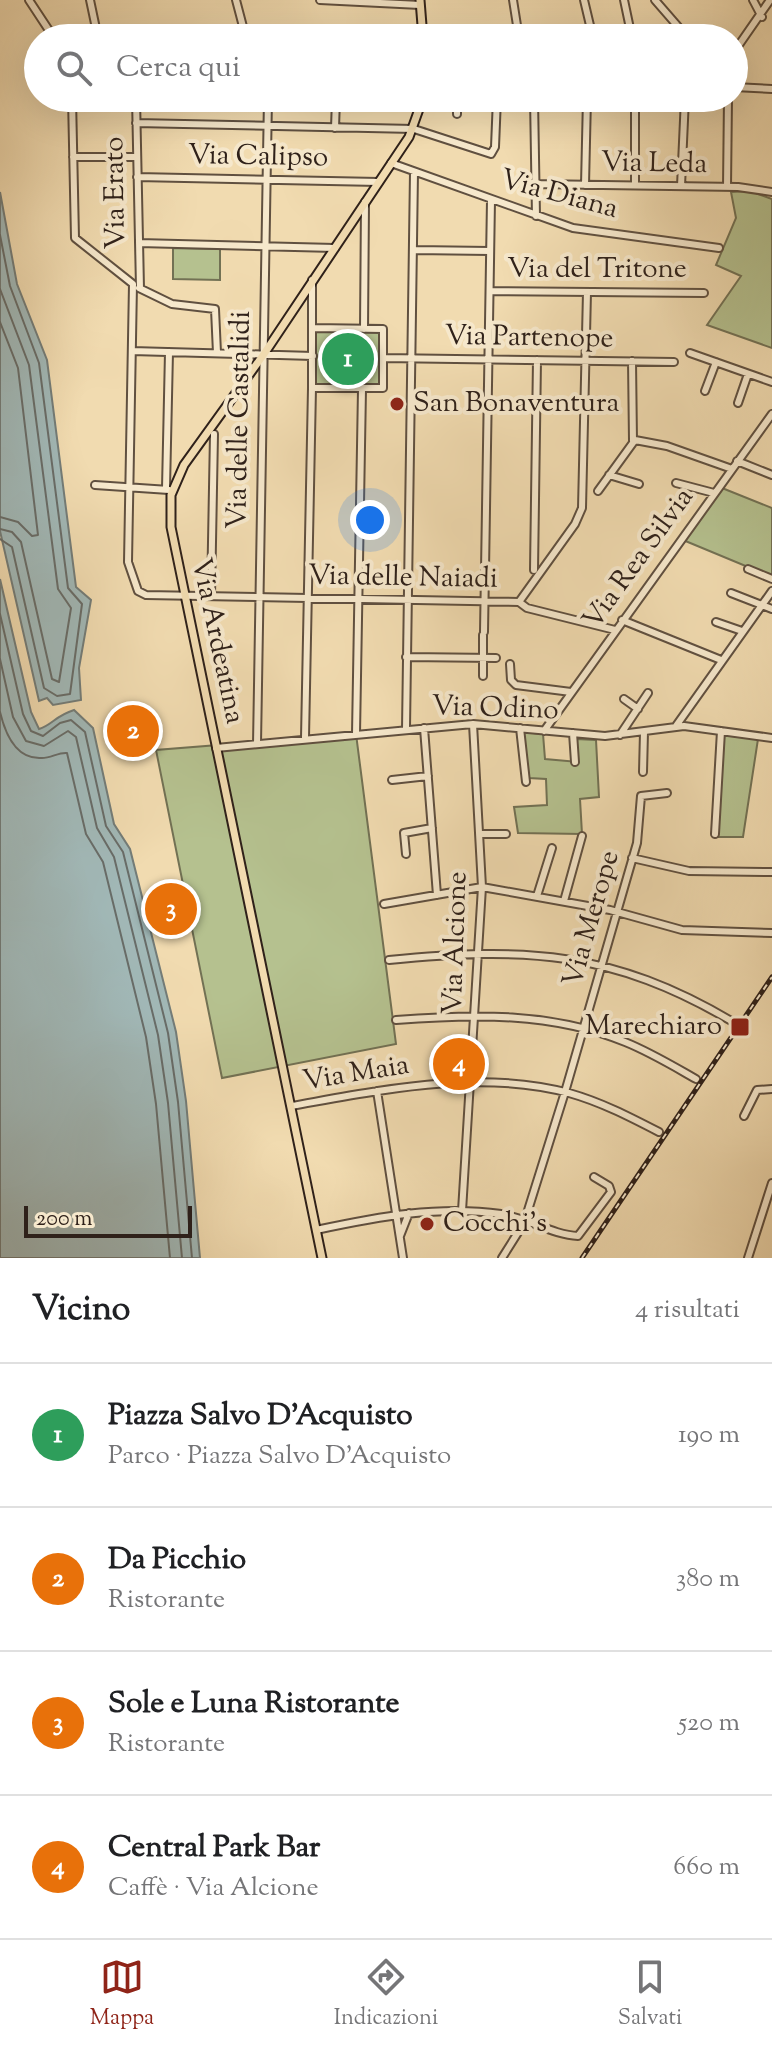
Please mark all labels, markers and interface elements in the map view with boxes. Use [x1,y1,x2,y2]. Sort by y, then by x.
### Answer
search box [24,24,748,112]
icon: search [52,46,96,90]
text: Cerca qui [116,47,241,90]
street label: Via Erato [95,136,137,250]
street label: Via Calipso [187,136,329,178]
street label: Via Leda [600,143,708,185]
street label: Via Diana [496,160,622,230]
street label: Via del Tritone [507,250,687,290]
street label: Via delle Castalidi [218,310,262,530]
street label: Via Partenope [444,317,614,359]
pin: 1 [322,329,374,389]
place label: San Bonaventura [413,384,619,424]
marker: San Bonaventura [388,395,406,413]
street label: Via Rea Silvia [574,480,704,638]
your location [350,500,390,540]
street label: Via Ardeatina [180,554,254,728]
street label: Via delle Naiadi [308,556,498,600]
street label: Via Odino [431,687,559,731]
pin: 2 [107,701,159,761]
street label: Via Merope [553,846,631,992]
street label: Via Alcione [434,871,478,1015]
pin: 3 [145,879,197,939]
place label: Marechiaro [585,1007,722,1047]
marker: Marechiaro [729,1016,751,1038]
pin: 4 [433,1034,485,1094]
street label: Via Maia [300,1046,412,1102]
scale bar [24,1202,192,1238]
text: 200 m [36,1204,92,1236]
place label: Cocchi’s [443,1204,547,1244]
marker: Cocchi’s [418,1215,436,1233]
text: Vicino [32,1286,130,1335]
text: 4 risultati [635,1292,740,1329]
text: Piazza Salvo D'Acquisto [108,1395,413,1438]
text: 1 [54,1417,62,1454]
text: 190 m [678,1417,740,1454]
text: Parco · Piazza Salvo D'Acquisto [108,1438,451,1475]
text: Da Picchio [108,1539,246,1582]
text: 2 [52,1561,64,1598]
text: 380 m [676,1561,740,1598]
text: Ristorante [108,1582,225,1619]
text: Sole e Luna Ristorante [108,1683,400,1726]
text: 3 [53,1705,63,1742]
text: 520 m [678,1705,740,1742]
text: Ristorante [108,1726,225,1763]
text: Central Park Bar [108,1827,320,1870]
text: 4 [51,1849,65,1886]
text: 660 m [673,1849,740,1886]
text: Caffè · Via Alcione [108,1870,319,1907]
tab: Mappa [90,1955,154,2035]
tab: Indicazioni [334,1955,438,2035]
tab: Salvati [618,1955,682,2035]

